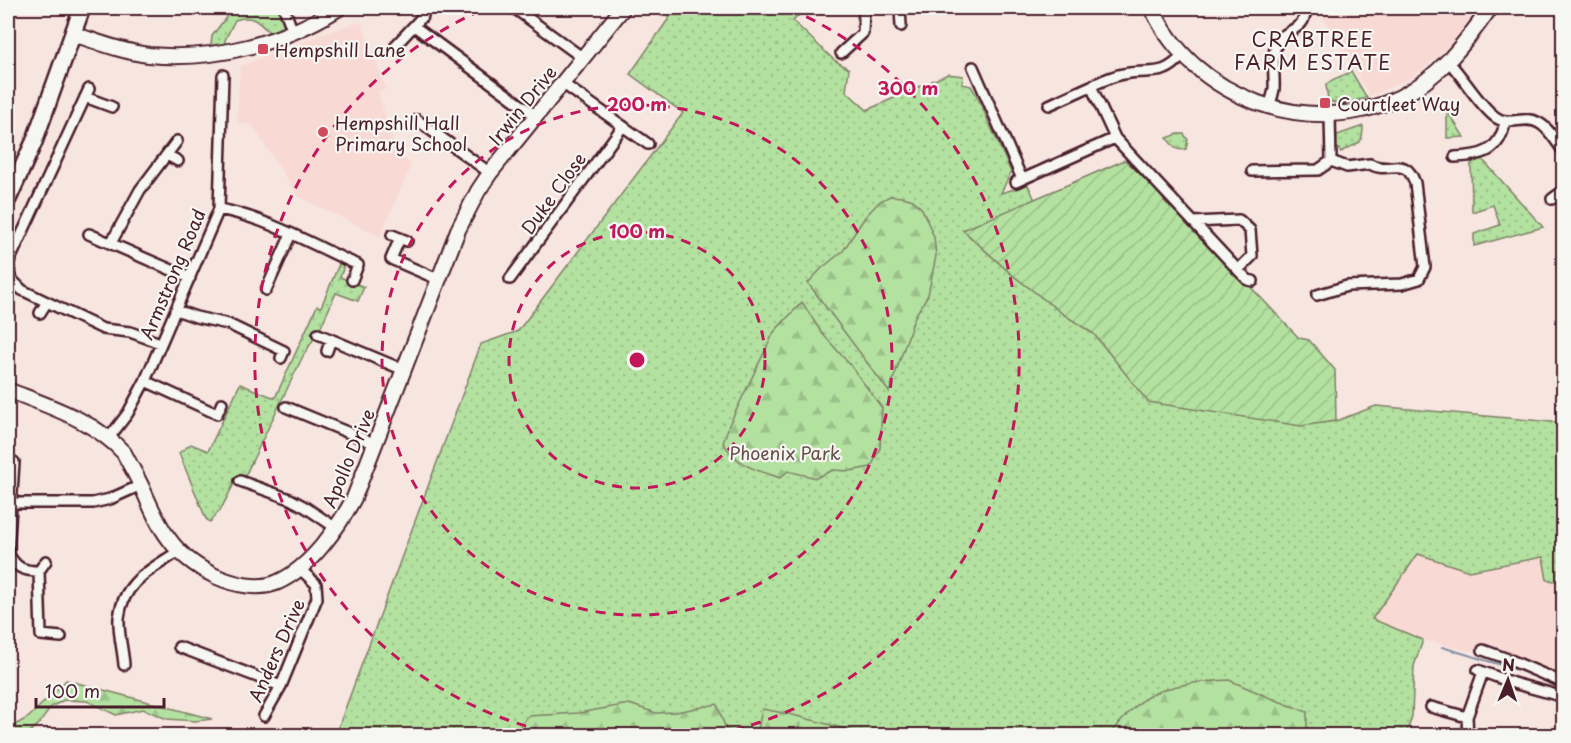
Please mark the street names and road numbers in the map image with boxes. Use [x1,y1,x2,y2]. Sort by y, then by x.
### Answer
street label: Irwin Drive [481,59,563,151]
street label: Duke Close [514,146,592,240]
street label: Armstrong Road [132,204,212,344]
street label: Apollo Drive [315,404,381,512]
street label: Anders Drive [241,594,311,706]

